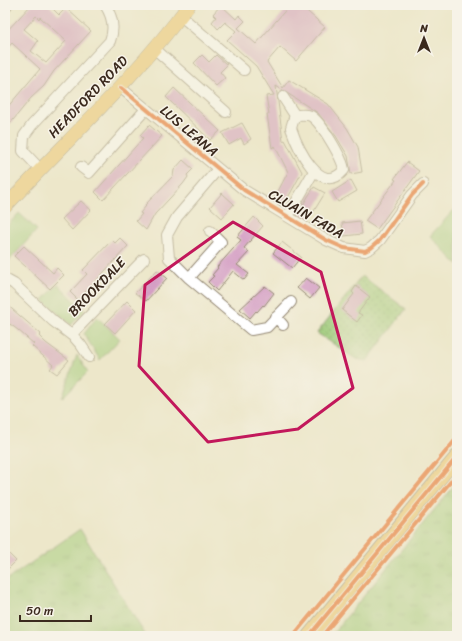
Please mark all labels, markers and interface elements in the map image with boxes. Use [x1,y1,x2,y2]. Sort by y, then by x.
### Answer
north arrow [404,18,444,58]
text: N [419,19,428,38]
street label: HEADFORD ROAD [42,49,135,144]
street label: LUS LEANA [154,99,224,163]
street label: CLUAIN FADA [263,182,349,246]
street label: BROOKDALE [62,250,133,323]
scale bar [20,597,91,623]
text: 50 m [26,600,53,622]

